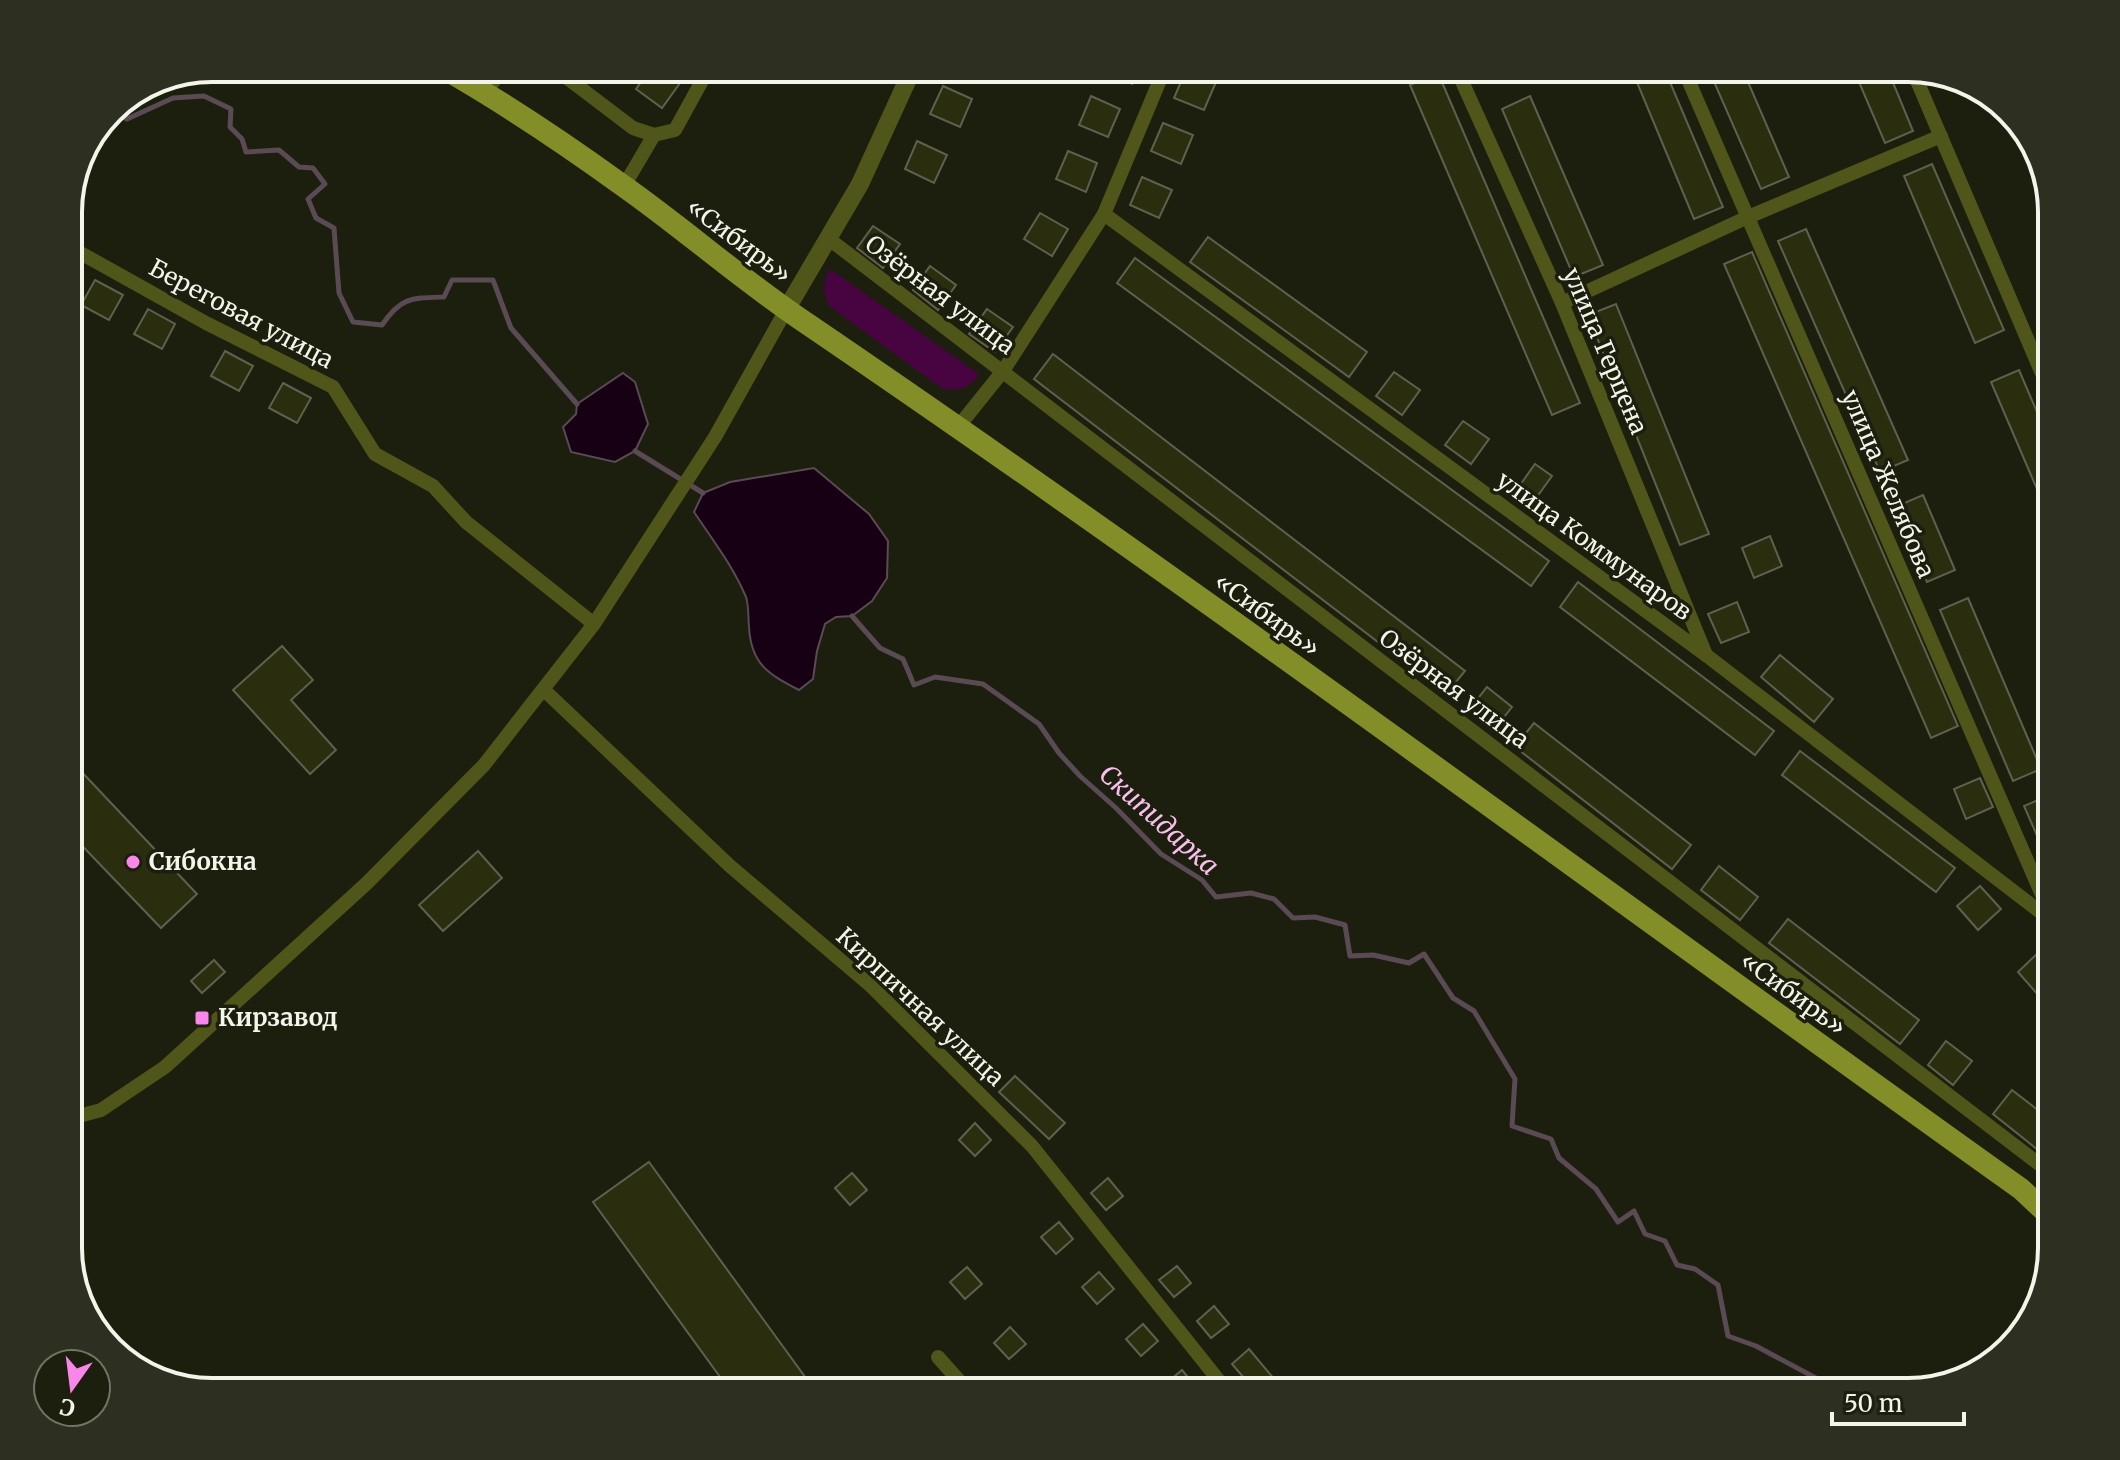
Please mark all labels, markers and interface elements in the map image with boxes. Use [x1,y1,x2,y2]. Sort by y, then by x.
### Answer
street label: «Сибирь» [681,191,798,290]
street label: Озёрная улица [859,228,1022,361]
street label: Береговая улица [144,252,339,375]
street label: улица Герцена [1556,263,1655,439]
street label: улица Желябова [1835,385,1942,583]
street label: улица Коммунаров [1491,464,1698,627]
street label: «Сибирь» [1208,566,1326,663]
street label: Озёрная улица [1373,622,1536,755]
water label: Скипидарка [1093,757,1226,882]
place label: Сибокна [149,846,257,877]
marker: Сибокна [124,853,142,871]
street label: Кирпичная улица [830,921,1011,1093]
street label: «Сибирь» [1734,945,1852,1042]
place label: Кирзавод [218,1002,338,1033]
marker: Кирзавод [193,1009,211,1027]
north arrow [32,1348,112,1428]
scale bar [1832,1376,1964,1426]
text: 50 m [1844,1388,1903,1419]
text: С [57,1392,78,1423]

